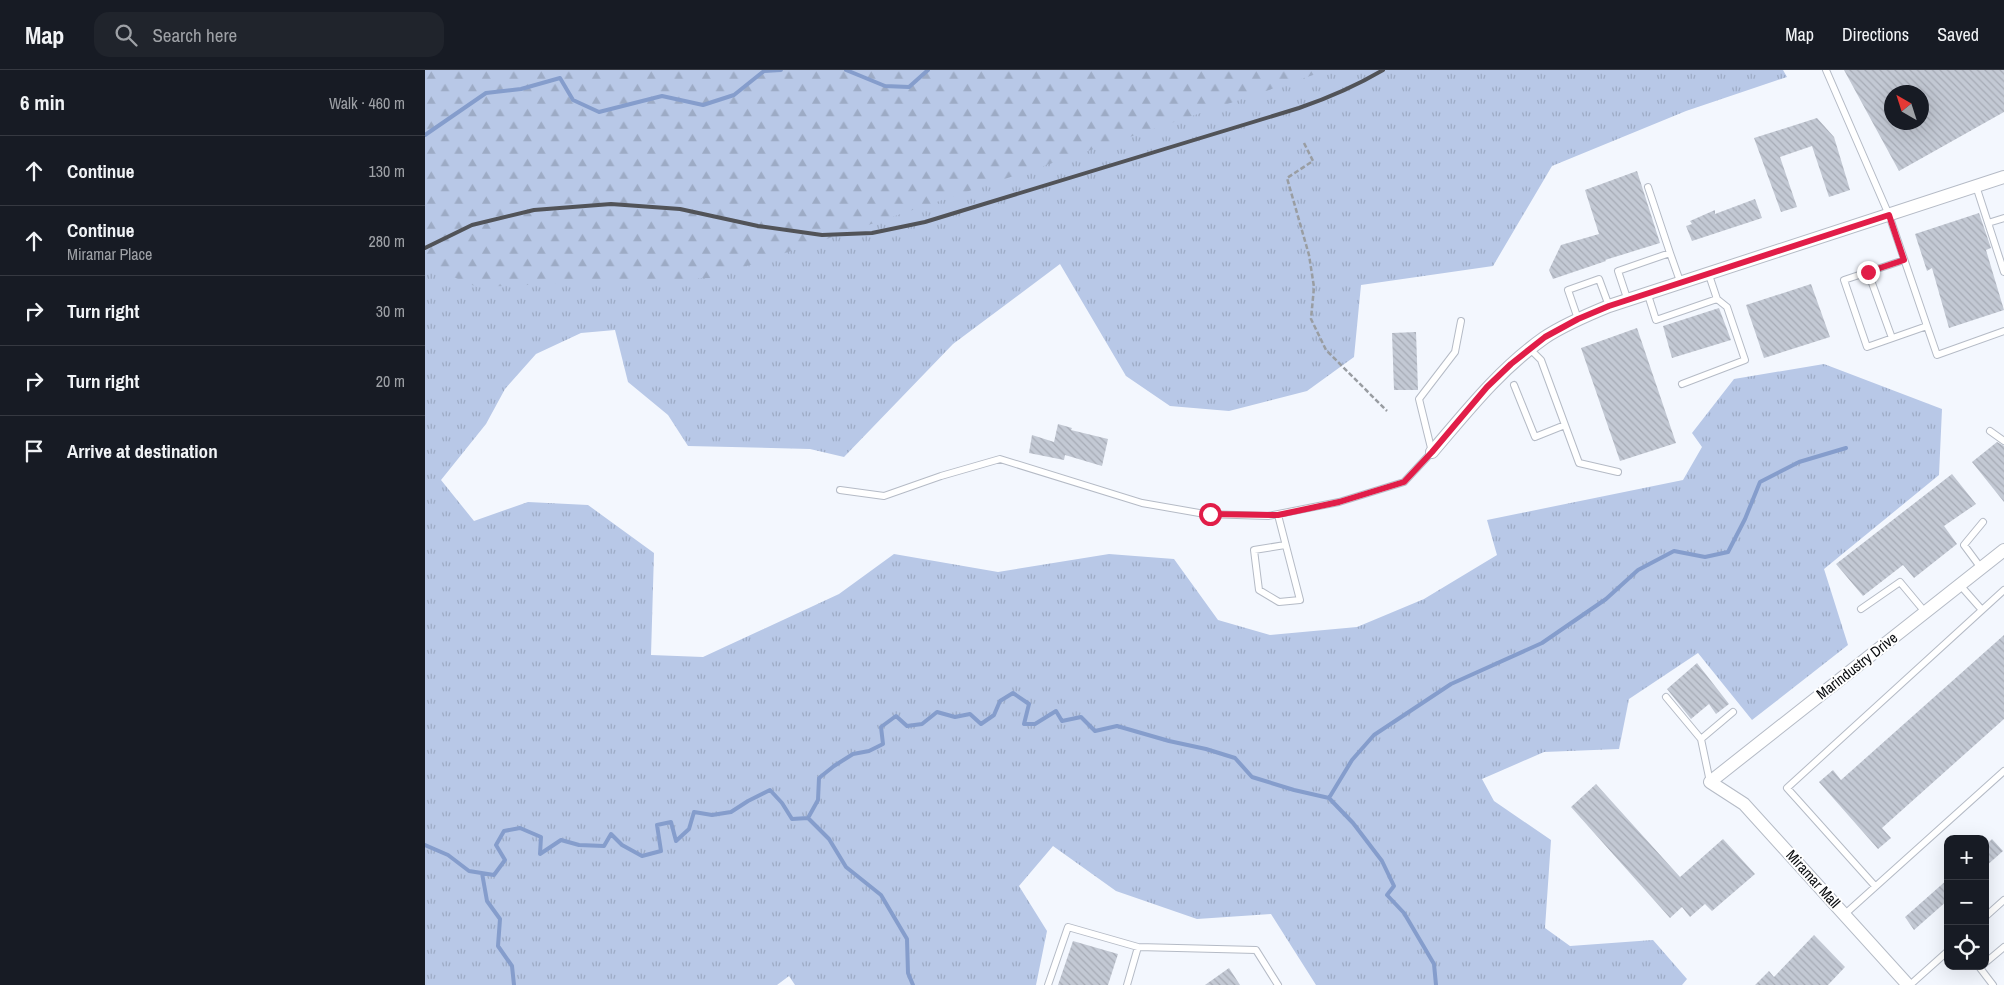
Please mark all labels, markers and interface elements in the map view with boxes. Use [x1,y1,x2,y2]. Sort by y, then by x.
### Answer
search box [94,12,444,57]
text: Map [25,19,64,51]
icon: search [112,21,140,49]
text: Search here [152,22,237,48]
text: Map [1785,22,1814,47]
text: Directions [1842,22,1909,47]
text: Saved [1937,22,1979,47]
north arrow [1884,85,1929,130]
text: 6 min [20,88,65,117]
text: Walk · 460 m [329,92,405,114]
icon: ahead [20,157,48,185]
text: Continue [67,158,135,184]
text: 130 m [369,160,405,182]
text: Continue [67,217,135,243]
icon: ahead [20,227,48,255]
text: 280 m [369,230,405,252]
text: Miramar Place [67,243,152,265]
route end [1857,261,1880,284]
icon: right [20,297,48,325]
text: Turn right [67,298,139,324]
text: 30 m [376,300,405,322]
icon: right [20,367,48,395]
text: Turn right [67,368,139,394]
text: 20 m [376,370,405,392]
icon: arrive [20,437,48,465]
text: Arrive at destination [67,438,218,464]
route start [1199,503,1222,526]
street label: Marindustry Drive [1812,627,1902,704]
map controls [1944,835,1989,970]
button: + [1944,835,1989,880]
street label: Miramar Mall [1782,845,1845,912]
button: − [1944,880,1989,925]
button: locate [1944,925,1989,970]

